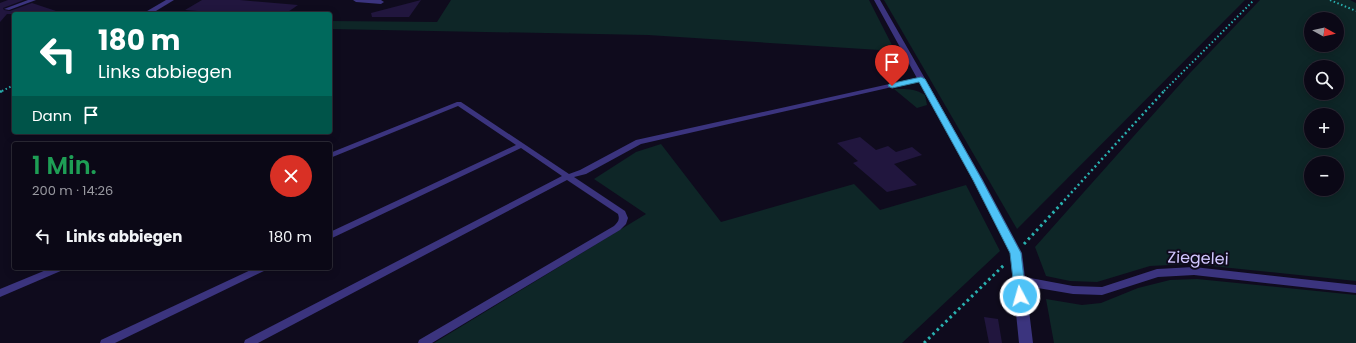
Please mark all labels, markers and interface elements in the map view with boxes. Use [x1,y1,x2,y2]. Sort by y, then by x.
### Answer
north arrow [1304,12,1344,52]
map controls [1304,12,1344,196]
text: 180 m [98,21,181,60]
icon: left [32,28,84,80]
pin [875,45,909,86]
icon: arrive [881,51,903,73]
text: Links abbiegen [98,59,232,84]
button: search [1304,60,1344,100]
icon: arrive [80,104,102,126]
text: Dann [32,105,72,126]
button: + [1304,108,1344,148]
text: 1 Min. [32,149,97,182]
button: close [270,155,312,197]
button: − [1304,156,1344,196]
text: 200 m · 14:26 [32,181,113,200]
icon: left [32,225,54,247]
text: Links abbiegen [66,226,182,247]
text: 180 m [269,226,312,247]
street label: Ziegelei [1167,245,1229,271]
position arrow [999,275,1041,317]

